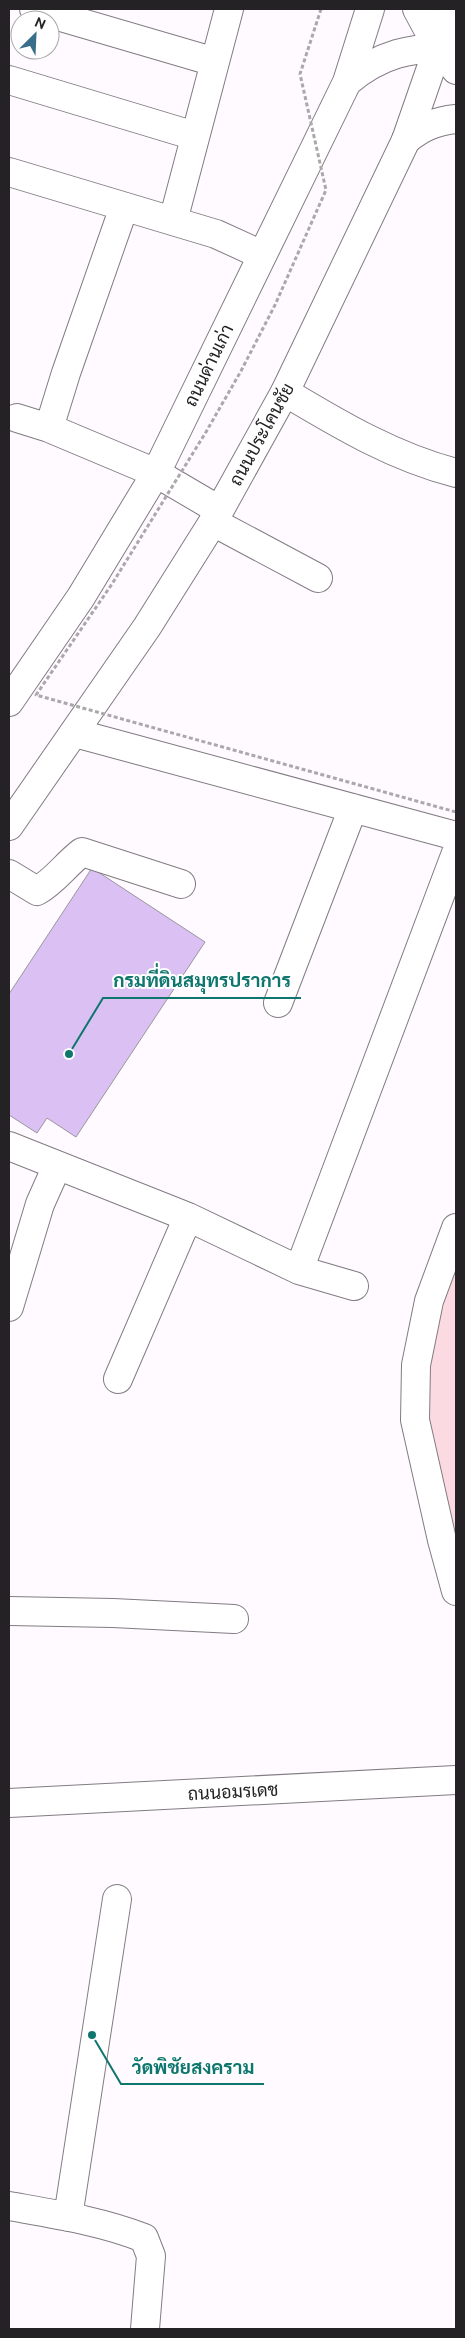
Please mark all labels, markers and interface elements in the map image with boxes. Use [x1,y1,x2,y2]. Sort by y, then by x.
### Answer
north arrow [10,10,60,60]
text: N [32,14,48,33]
street label: ถนนด่านเก่า [179,320,236,409]
street label: ถนนประโคนชัย [223,378,297,489]
text: กรมที่ดินสมุทรปราการ [113,963,291,995]
callout: กรมที่ดินสมุทรปราการ [103,964,301,998]
street label: ถนนอมรเดช [187,1779,279,1803]
callout: วัดพิชัยสงคราม [121,2050,264,2084]
text: วัดพิชัยสงคราม [132,2056,254,2078]

